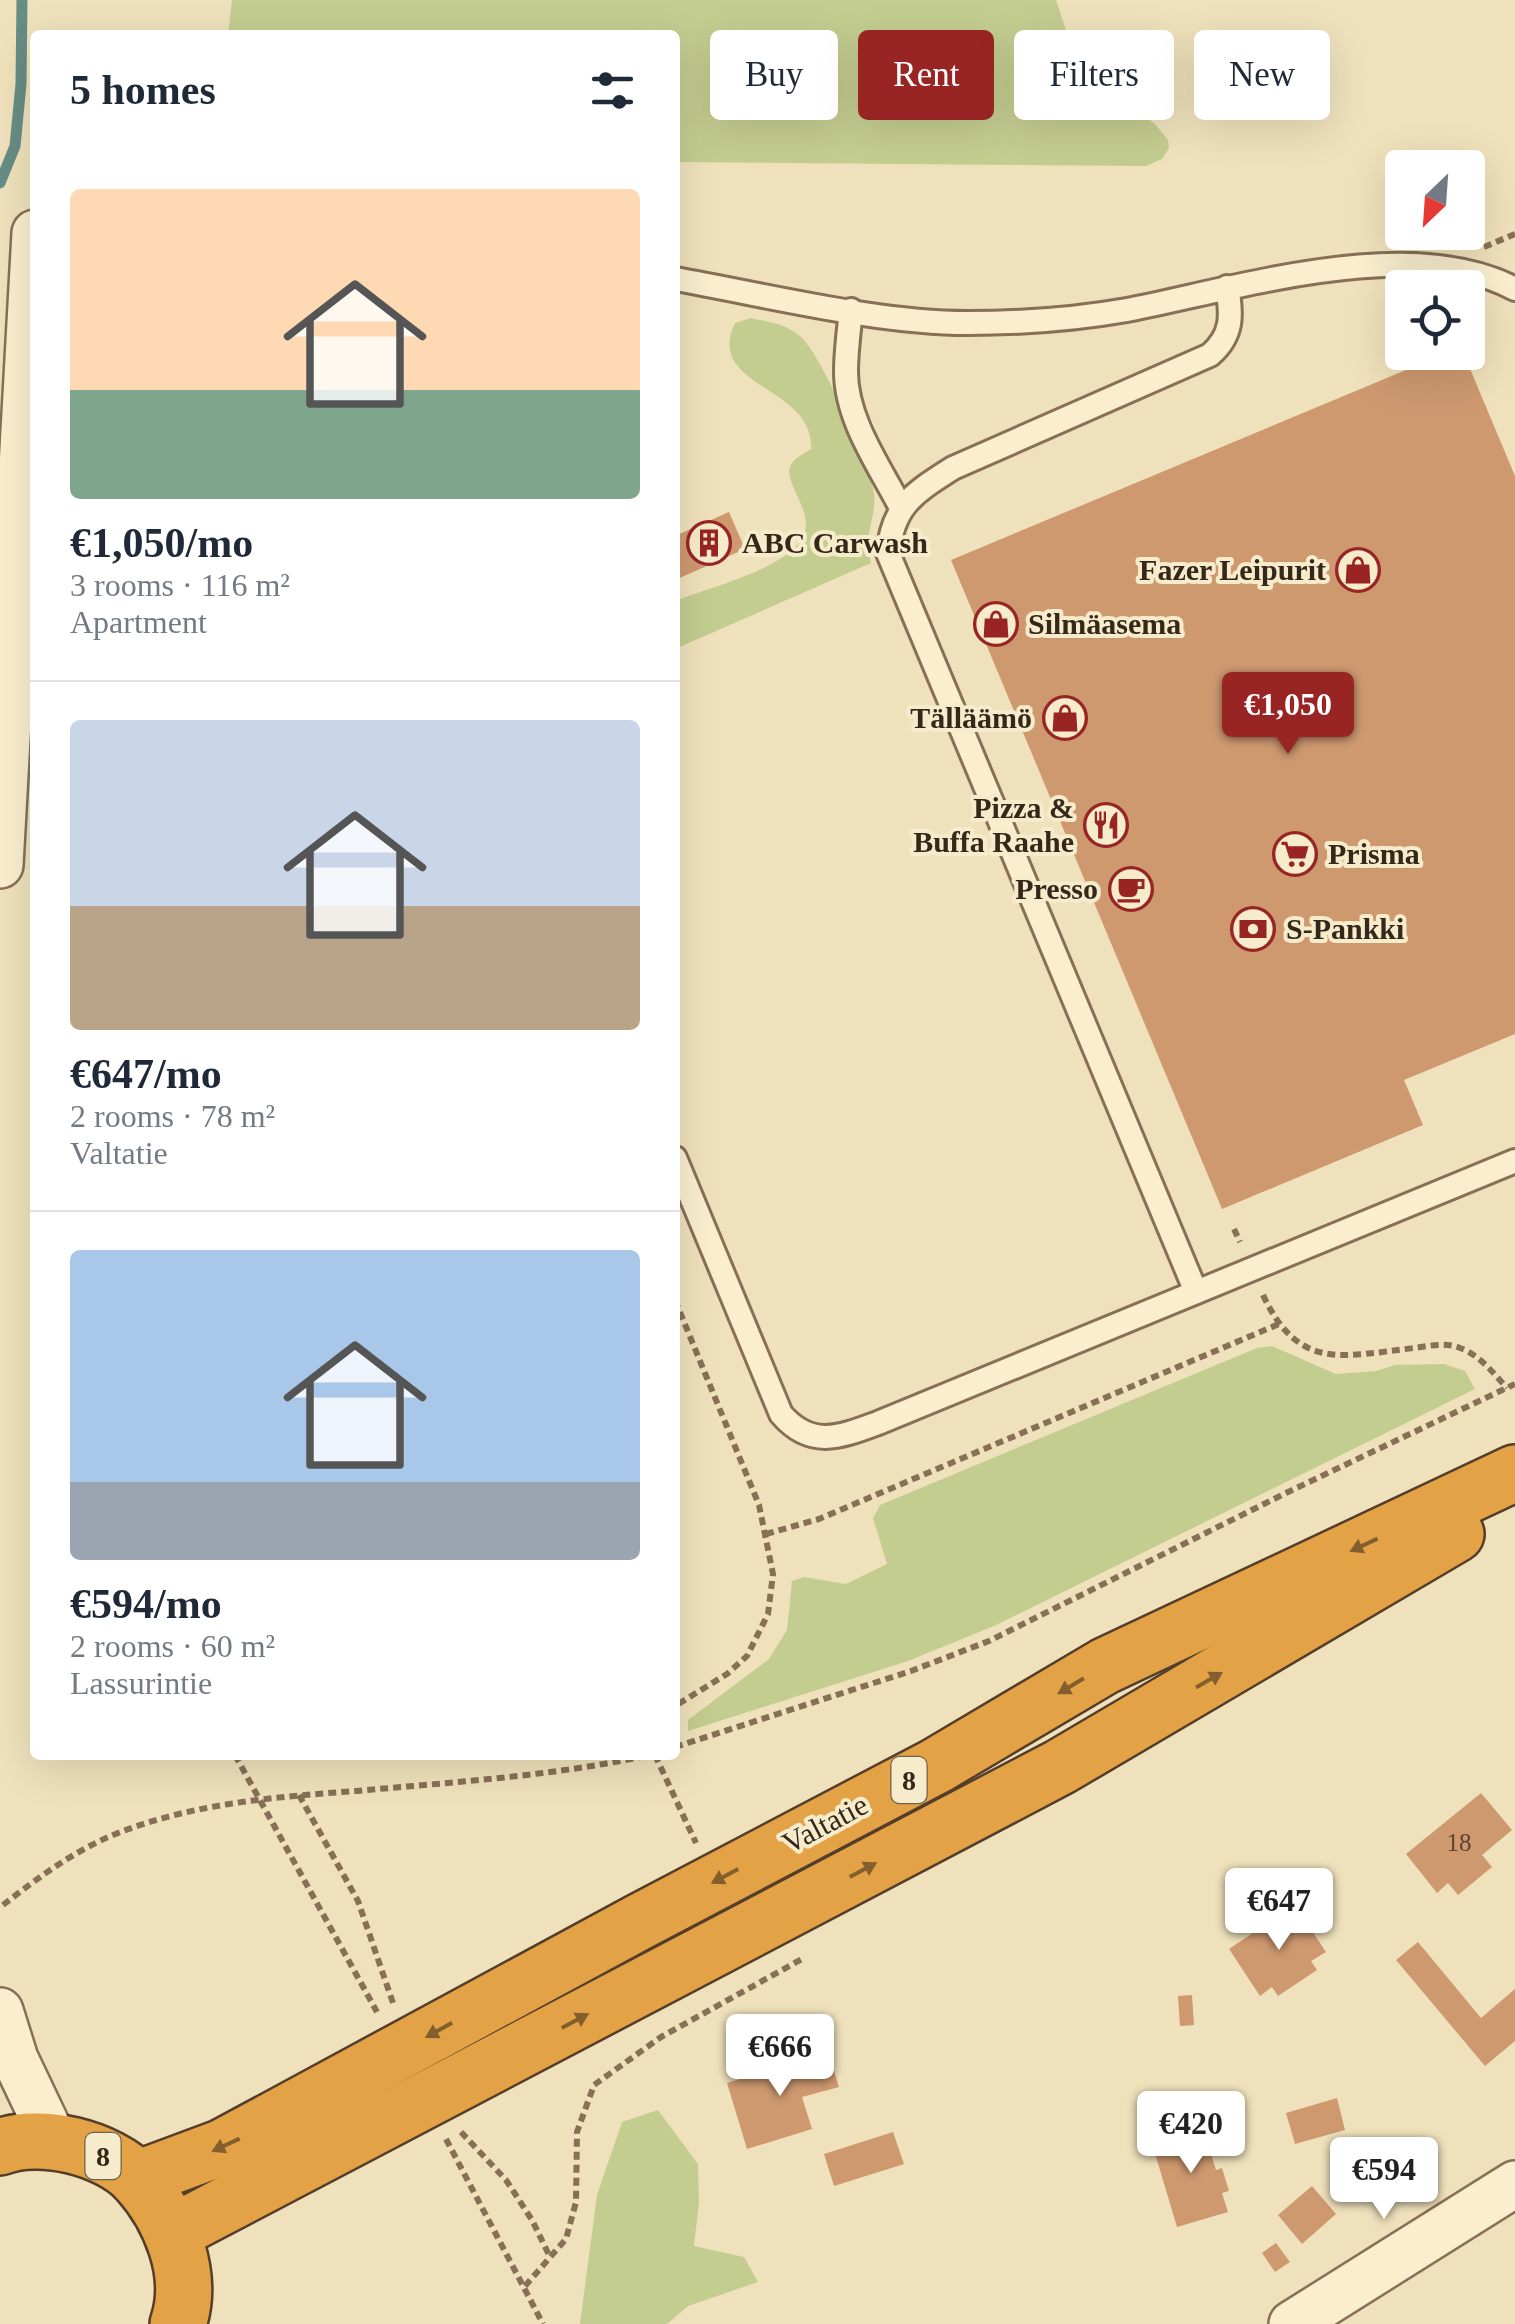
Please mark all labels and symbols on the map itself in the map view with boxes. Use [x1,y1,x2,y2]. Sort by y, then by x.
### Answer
north arrow [1385,150,1485,250]
building icon: ABC Carwash [686,520,732,566]
place label: ABC Carwash [742,526,928,559]
shop icon: Fazer Leipurit [1335,547,1381,593]
place label: Fazer Leipurit [1139,553,1326,586]
shop icon: Silmäasema [973,601,1019,647]
place label: Silmäasema [1028,607,1181,640]
pin: €1,050 [1207,672,1369,757]
shop icon: Tälläämö [1042,695,1088,741]
place label: Tälläämö [910,701,1032,734]
place label: Pizza & Buffa Raahe [913,791,1074,858]
restaurant icon: Pizza & Buffa Raahe [1083,802,1129,848]
supermarket icon: Prisma [1272,831,1318,877]
place label: Prisma [1328,837,1420,870]
cafe icon: Presso [1108,866,1154,912]
place label: Presso [1015,872,1098,905]
bank icon: S-Pankki [1230,906,1276,952]
place label: S-Pankki [1286,912,1404,945]
one-way arrow [1349,1536,1378,1553]
one-way arrow [1195,1672,1223,1689]
one-way arrow [1057,1677,1085,1694]
road number: 8 [892,1757,926,1803]
street label: Valtatie [777,1787,873,1860]
house number: 18 [1447,1829,1472,1856]
one-way arrow [848,1862,877,1879]
one-way arrow [711,1868,740,1885]
pin: €647 [1220,1868,1338,1953]
one-way arrow [560,2013,589,2030]
pin: €666 [721,2014,839,2099]
one-way arrow [425,2021,453,2039]
pin: €420 [1132,2091,1250,2176]
road number: 8 [86,2133,120,2179]
one-way arrow [211,2136,240,2153]
pin: €594 [1325,2137,1443,2222]

